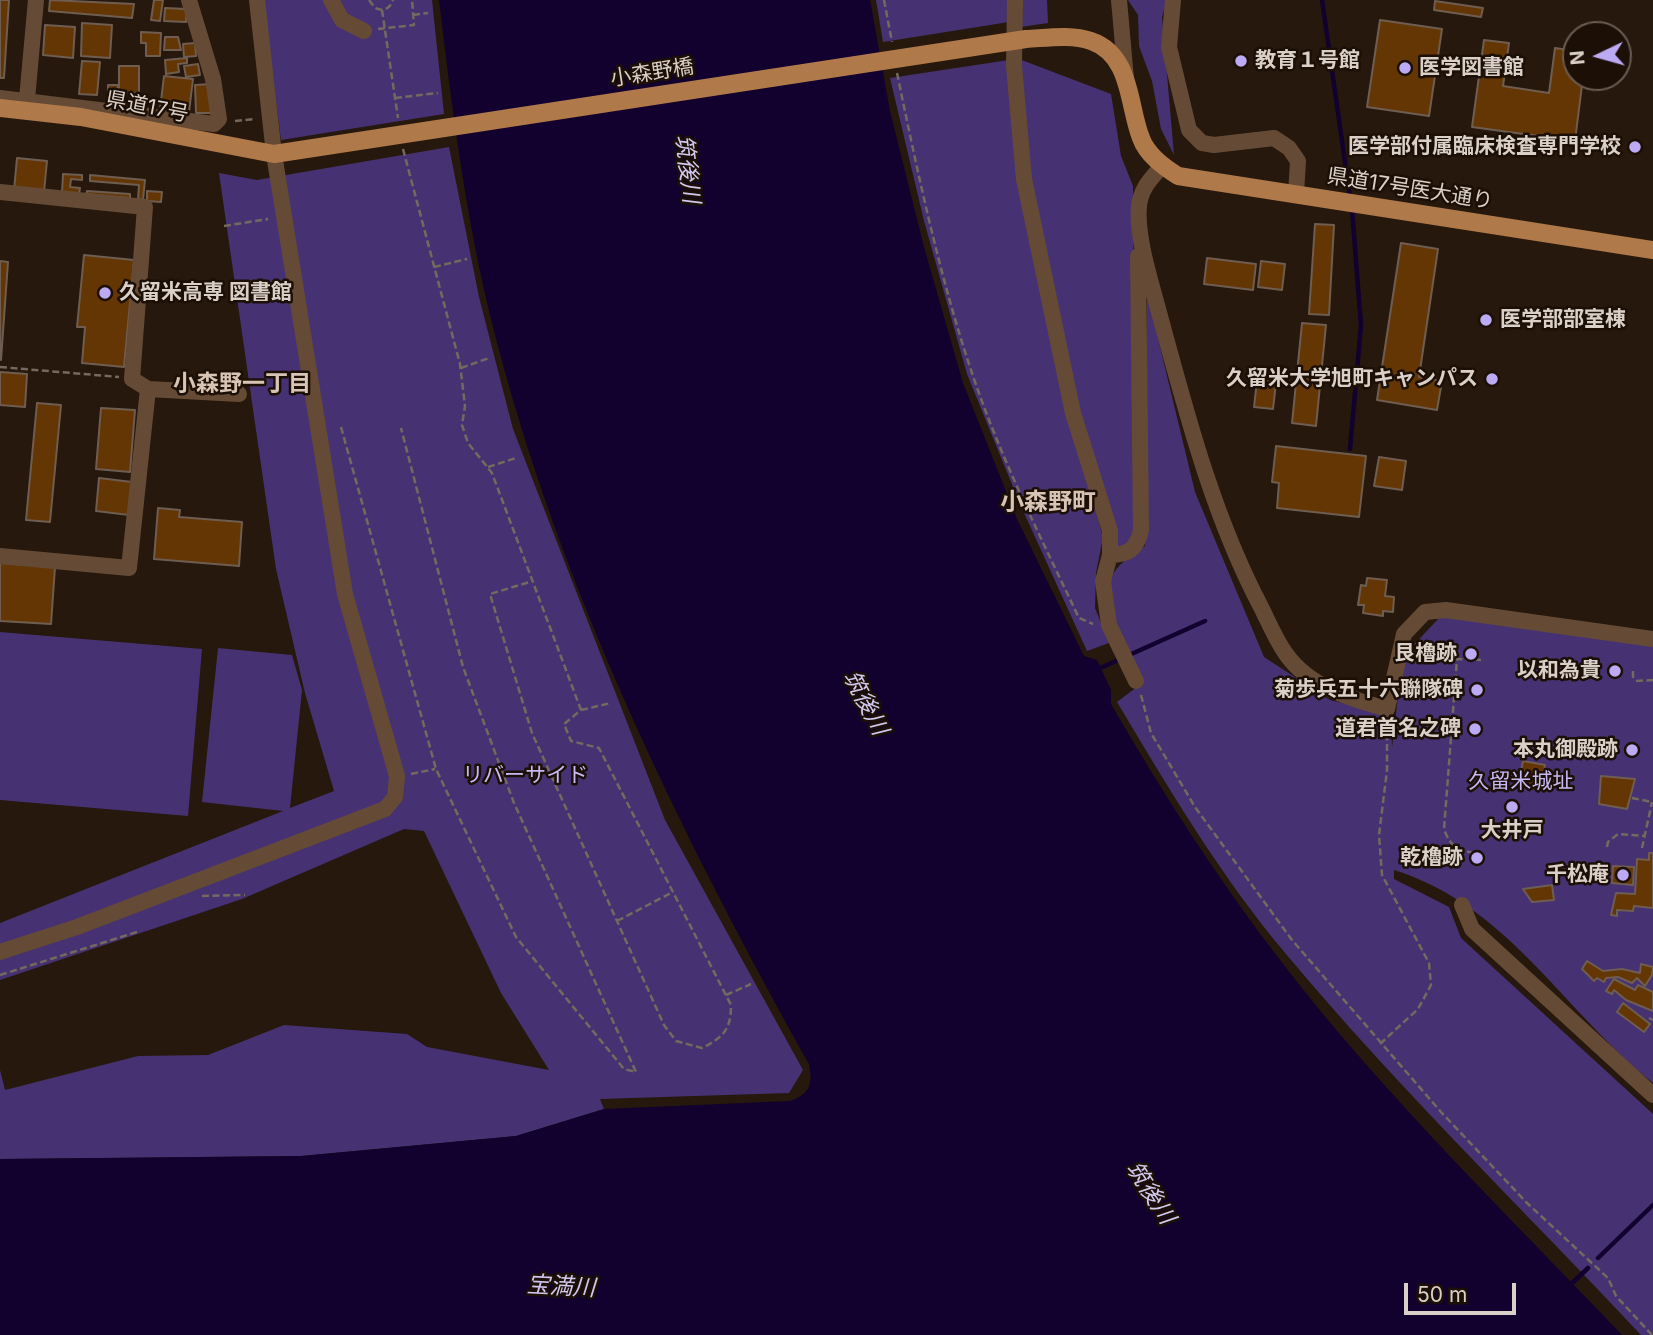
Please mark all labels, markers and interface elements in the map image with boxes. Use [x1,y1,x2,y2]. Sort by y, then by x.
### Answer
north arrow [1562,21,1632,91]
place label: 教育１号館 [1255,48,1360,74]
text: N [1565,49,1590,66]
marker: 教育１号館 [1233,53,1249,69]
street label: 小森野橋 [609,54,695,92]
place label: 医学図書館 [1419,55,1524,81]
marker: 医学図書館 [1397,60,1413,76]
street label: 県道17号 [104,87,190,127]
water label: 筑後川 [669,133,705,205]
place label: 医学部付属臨床検査専門学校 [1348,134,1621,160]
marker: 医学部付属臨床検査専門学校 [1627,139,1643,155]
street label: 県道17号医大通り [1325,163,1495,215]
place label: 久留米高専 図書館 [119,280,292,306]
marker: 久留米高専 図書館 [97,285,113,301]
place label: 医学部部室棟 [1500,307,1626,333]
marker: 医学部部室棟 [1478,312,1494,328]
place label: 久留米大学旭町キャンパス [1226,366,1478,392]
district label: 小森野一丁目 [173,370,311,398]
marker: 久留米大学旭町キャンパス [1484,371,1500,387]
district label: 小森野町 [1000,489,1096,517]
place label: 艮櫓跡 [1394,641,1457,667]
marker: 艮櫓跡 [1463,646,1479,662]
place label: 以和為貴 [1517,658,1601,684]
marker: 以和為貴 [1607,663,1623,679]
water label: 筑後川 [837,666,893,740]
place label: 菊歩兵五十六聯隊碑 [1274,677,1463,703]
marker: 菊歩兵五十六聯隊碑 [1469,682,1485,698]
place label: 道君首名之碑 [1335,716,1461,742]
marker: 道君首名之碑 [1467,721,1483,737]
place label: 本丸御殿跡 [1513,737,1618,763]
marker: 本丸御殿跡 [1624,742,1640,758]
park label: リバーサイド [462,763,588,789]
park label: 久留米城址 [1469,769,1573,795]
marker: 大井戸 [1504,799,1520,815]
place label: 大井戸 [1481,818,1543,844]
place label: 乾櫓跡 [1400,845,1463,871]
marker: 乾櫓跡 [1469,850,1485,866]
place label: 千松庵 [1546,862,1609,888]
marker: 千松庵 [1615,867,1631,883]
water label: 筑後川 [1120,1157,1180,1229]
scale bar [1408,1268,1520,1312]
water label: 宝満川 [526,1271,596,1303]
text: 50 m [1417,1282,1467,1307]

